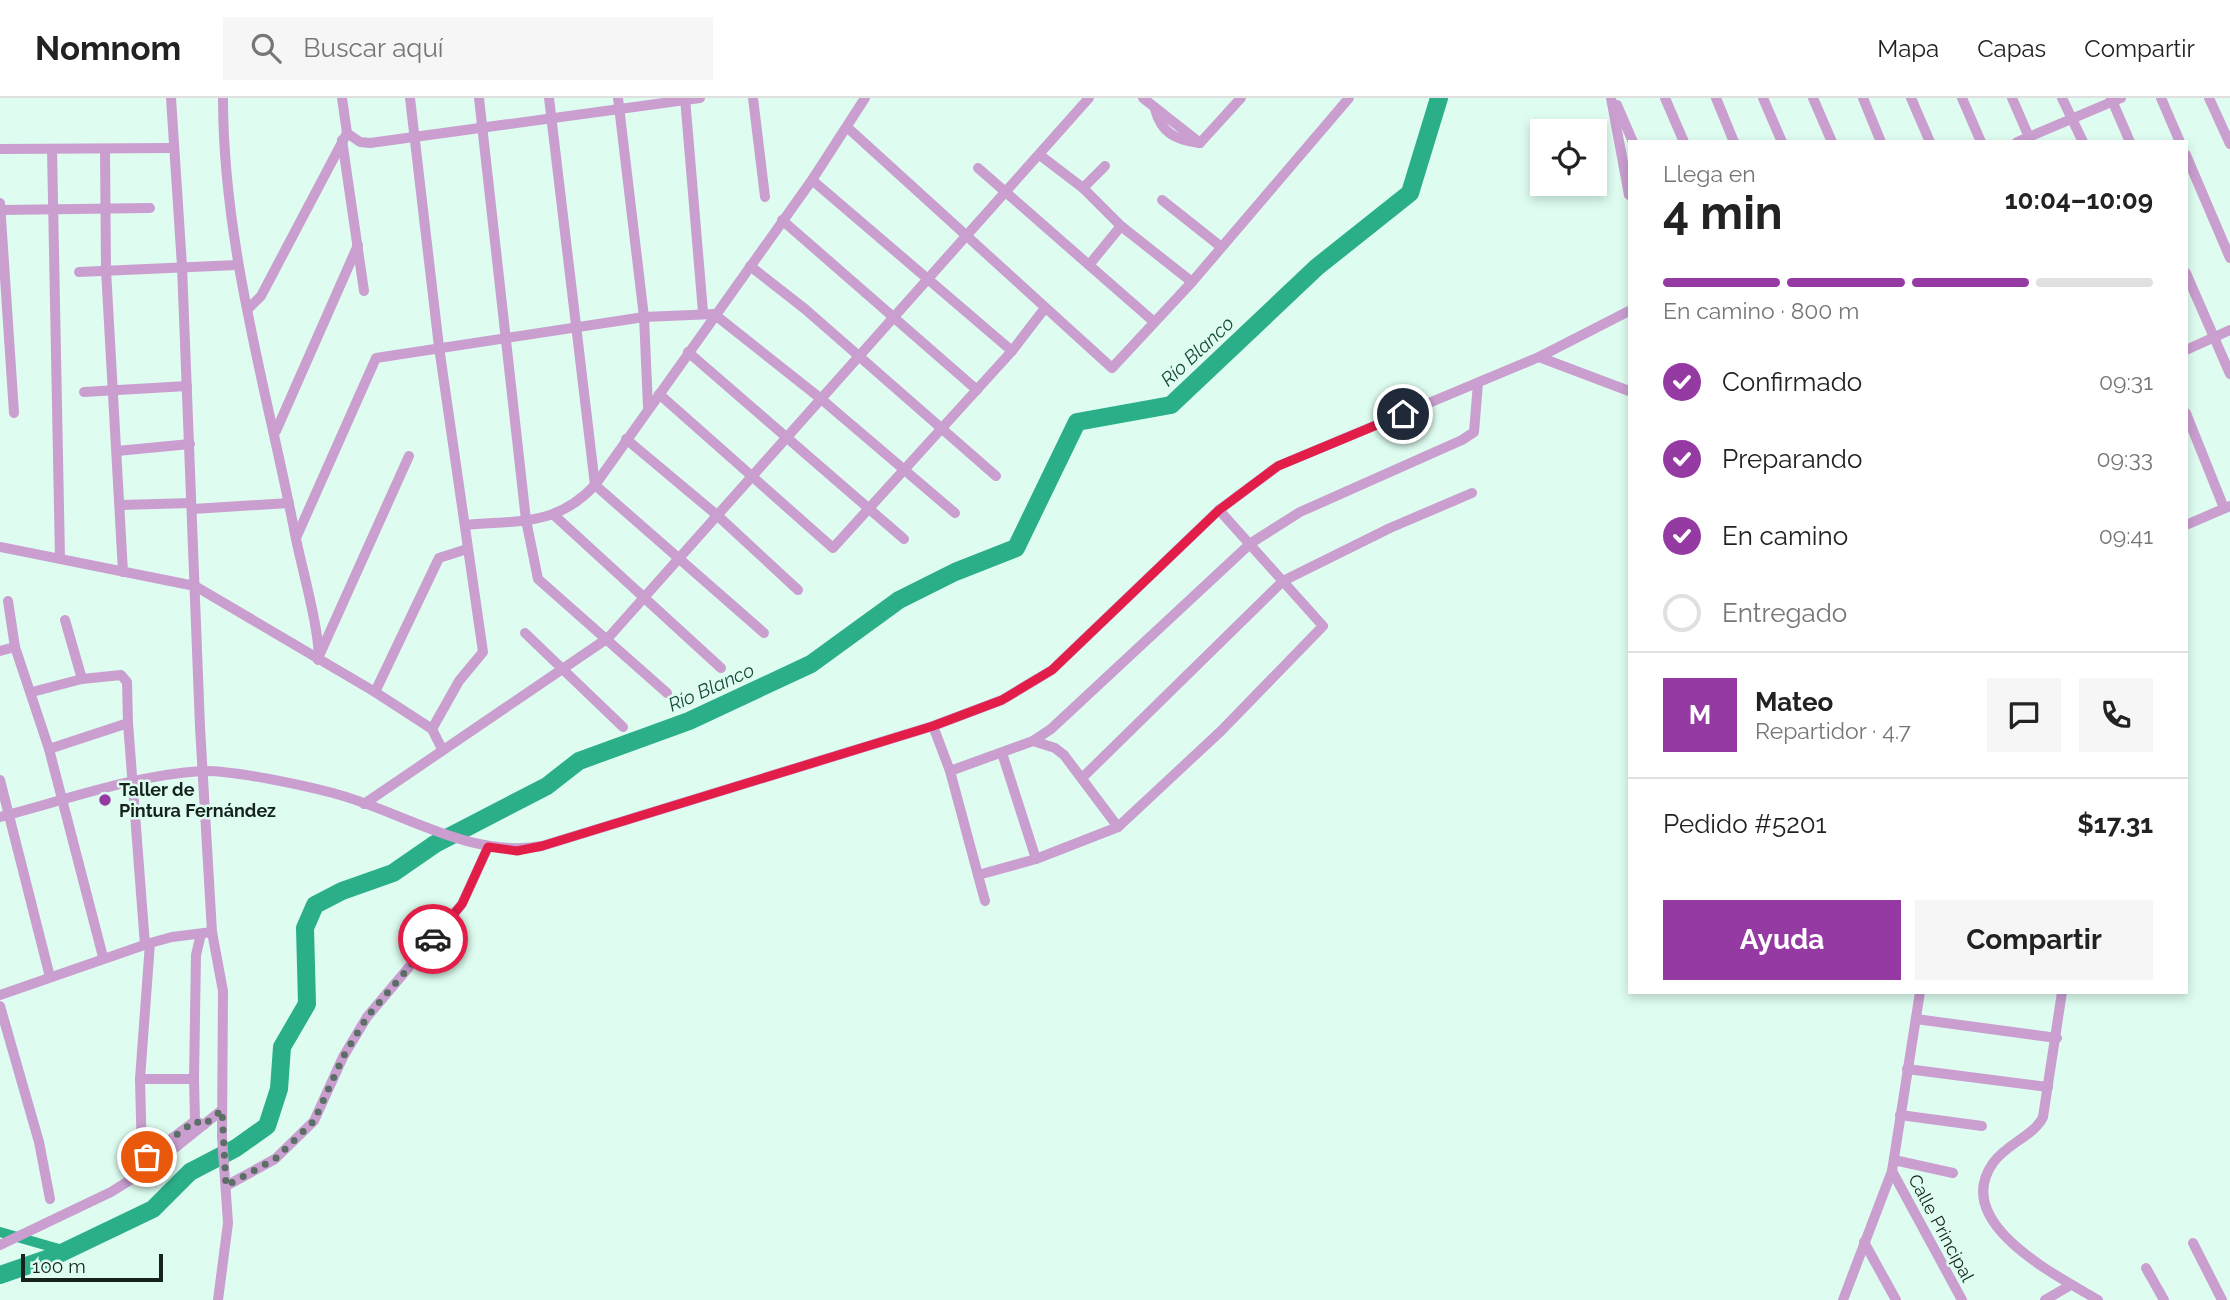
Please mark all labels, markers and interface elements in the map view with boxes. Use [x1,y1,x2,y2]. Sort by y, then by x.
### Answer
search box [223,17,713,80]
text: Nomnom [35,29,181,68]
icon: search [247,29,285,67]
text: Buscar aquí [303,33,444,63]
text: Mapa [1877,34,1939,63]
text: Capas [1977,34,2046,63]
text: Compartir [2084,34,2195,63]
map controls [1530,119,1607,196]
button: locate [1530,119,1607,196]
text: Llega en [1663,160,1756,187]
text: 10:04–10:09 [2005,185,2153,215]
text: 4 min [1663,186,1783,240]
text: En camino · 800 m [1663,297,1859,324]
water label: Río Blanco [1156,312,1238,390]
icon: check [1663,363,1701,401]
text: Confirmado [1722,367,1862,397]
text: 09:31 [2099,368,2153,395]
pin [1373,384,1433,444]
icon: home [1384,395,1422,433]
icon: check [1663,440,1701,478]
text: Preparando [1722,444,1862,474]
text: 09:33 [2097,445,2153,472]
icon: check [1663,517,1701,555]
text: En camino [1722,521,1848,551]
text: 09:41 [2099,522,2153,549]
text: Entregado [1722,598,1847,628]
water label: Río Blanco [665,658,757,716]
button: chat [1987,678,2061,752]
button: phone [2079,678,2153,752]
text: Mateo [1755,687,1833,717]
text: M [1689,700,1711,730]
text: Repartidor · 4.7 [1755,717,1911,744]
place label: Taller de Pintura Fernández [119,779,276,821]
marker: Taller de Pintura Fernández [97,792,113,808]
text: Pedido #5201 [1663,809,1827,839]
text: $17.31 [2077,809,2153,839]
button: Ayuda [1663,900,1901,980]
button: Compartir [1915,900,2153,980]
courier [398,904,468,974]
icon: car [414,920,452,958]
pin [117,1127,177,1187]
icon: bag [128,1138,166,1176]
street label: Calle Principal [1904,1170,1979,1285]
scale bar [21,1251,163,1283]
text: 100 m [32,1255,86,1277]

